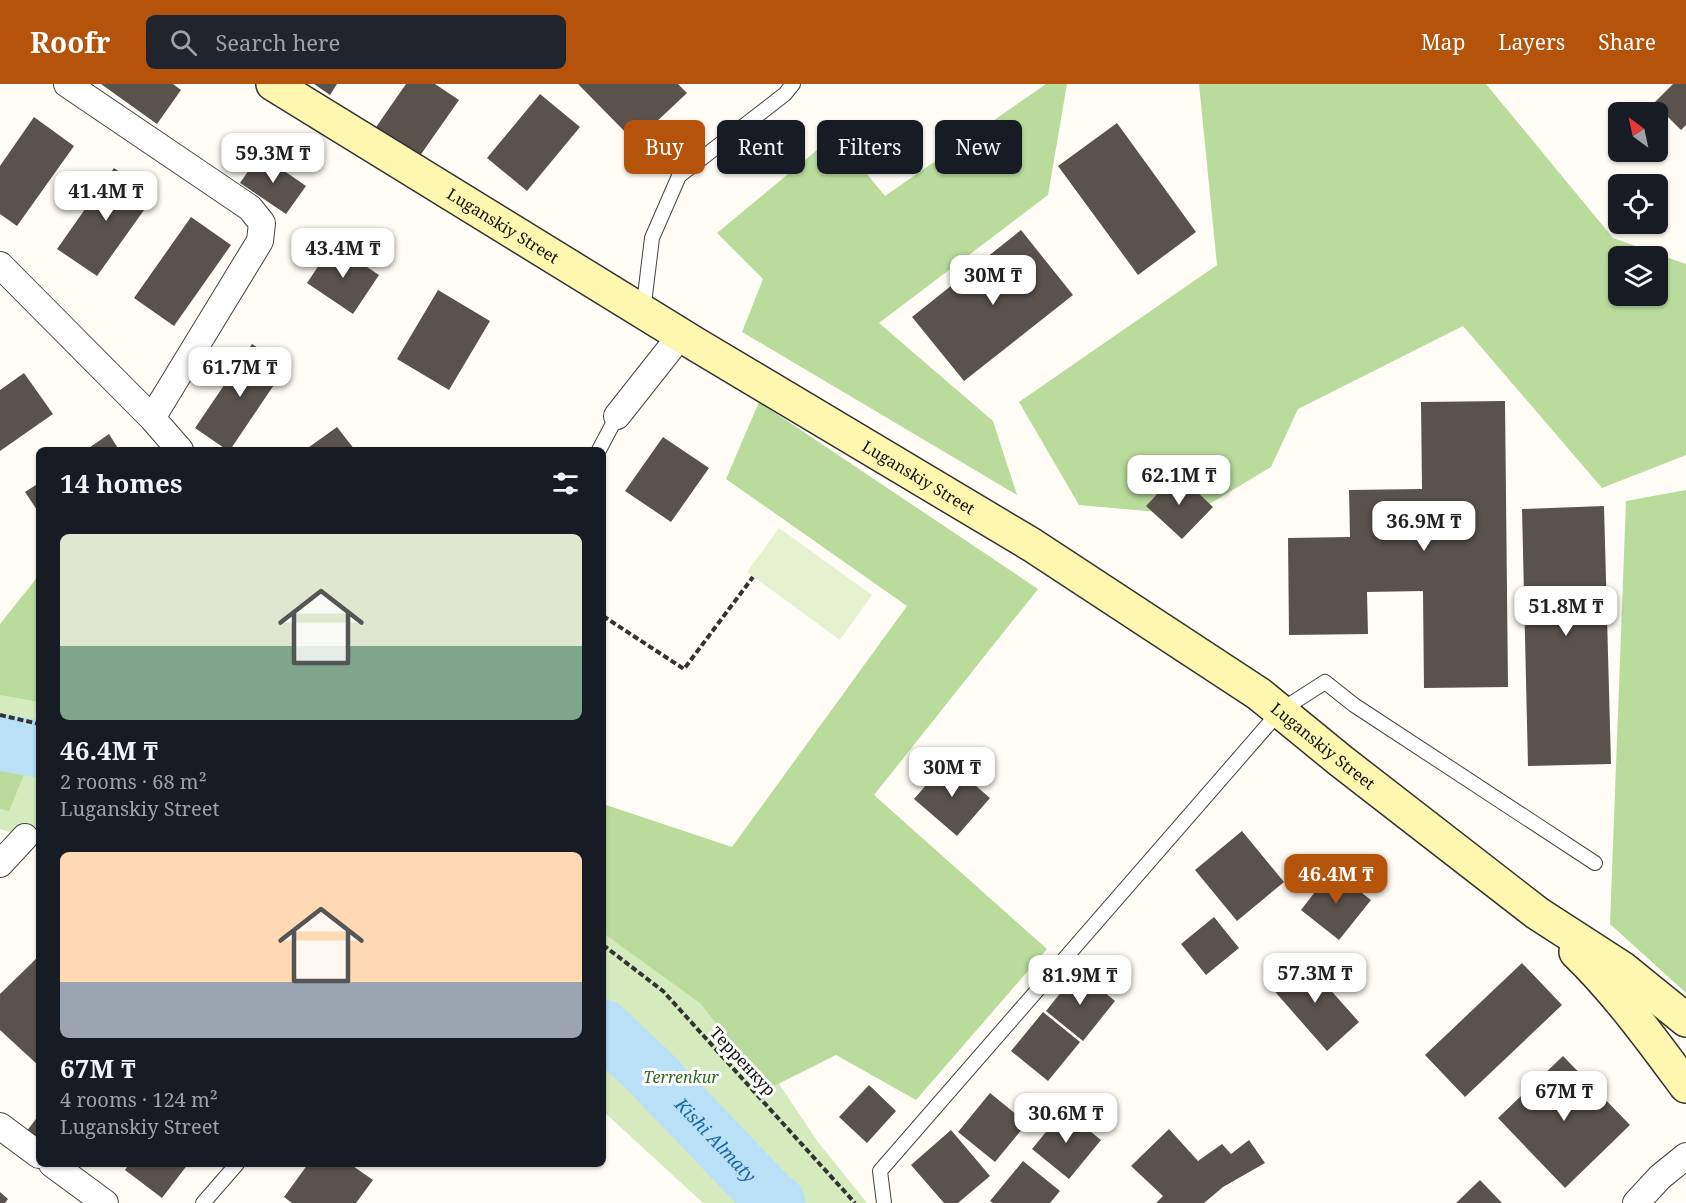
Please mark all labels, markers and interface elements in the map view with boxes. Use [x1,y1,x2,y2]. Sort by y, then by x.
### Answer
search box [146,15,566,69]
text: Roofr [30,23,110,61]
icon: search [167,26,200,59]
text: Search here [215,27,340,57]
text: Map [1421,28,1465,56]
text: Layers [1498,28,1565,56]
text: Share [1598,28,1656,56]
north arrow [1608,102,1668,162]
map controls [1608,102,1668,306]
chip: Buy [624,120,705,174]
chip: Rent [717,120,805,174]
chip: Filters [817,120,923,174]
chip: New [935,120,1022,174]
pin: 59.3M ₸ [218,133,328,184]
text: 59.3M ₸ [235,139,311,166]
pin: 41.4M ₸ [51,171,161,222]
button: locate [1608,174,1668,234]
text: 41.4M ₸ [68,177,144,204]
street label: Luganskiy Street [443,183,563,269]
pin: 43.4M ₸ [288,228,398,279]
text: 43.4M ₸ [305,234,381,261]
button: layers [1608,246,1668,306]
pin: 30M ₸ [951,255,1035,306]
text: 30M ₸ [964,261,1022,288]
pin: 61.7M ₸ [185,347,295,398]
text: 61.7M ₸ [202,353,278,380]
street label: Luganskiy Street [858,435,979,520]
pin: 62.1M ₸ [1124,455,1234,506]
text: 62.1M ₸ [1141,461,1217,488]
text: 14 homes [60,465,182,501]
icon: filters [549,467,582,500]
pin: 36.9M ₸ [1369,501,1479,552]
text: 36.9M ₸ [1386,507,1462,534]
icon: home [267,573,375,681]
pin: 51.8M ₸ [1511,586,1621,637]
text: 51.8M ₸ [1528,592,1604,619]
street label: Luganskiy Street [1266,697,1380,795]
text: 46.4M ₸ [60,732,158,768]
pin: 30M ₸ [910,747,994,798]
text: 30M ₸ [923,753,981,780]
text: 2 rooms · 68 m² [60,768,207,795]
text: Luganskiy Street [60,795,219,822]
pin: 46.4M ₸ [1281,854,1391,905]
text: 46.4M ₸ [1298,860,1374,887]
icon: home [267,891,375,999]
pin: 57.3M ₸ [1260,953,1370,1004]
pin: 81.9M ₸ [1025,955,1135,1006]
text: 57.3M ₸ [1277,959,1353,986]
text: 81.9M ₸ [1042,961,1118,988]
street label: Терренкур [705,1022,781,1100]
text: 67M ₸ [60,1050,136,1086]
park label: Terrenkur [643,1066,719,1088]
pin: 67M ₸ [1522,1071,1606,1122]
text: 67M ₸ [1535,1077,1593,1104]
text: 4 rooms · 124 m² [60,1086,218,1113]
water label: Kіshі Almaty [669,1092,762,1187]
pin: 30.6M ₸ [1011,1093,1121,1144]
text: 30.6M ₸ [1028,1099,1104,1126]
text: Luganskiy Street [60,1113,219,1140]

